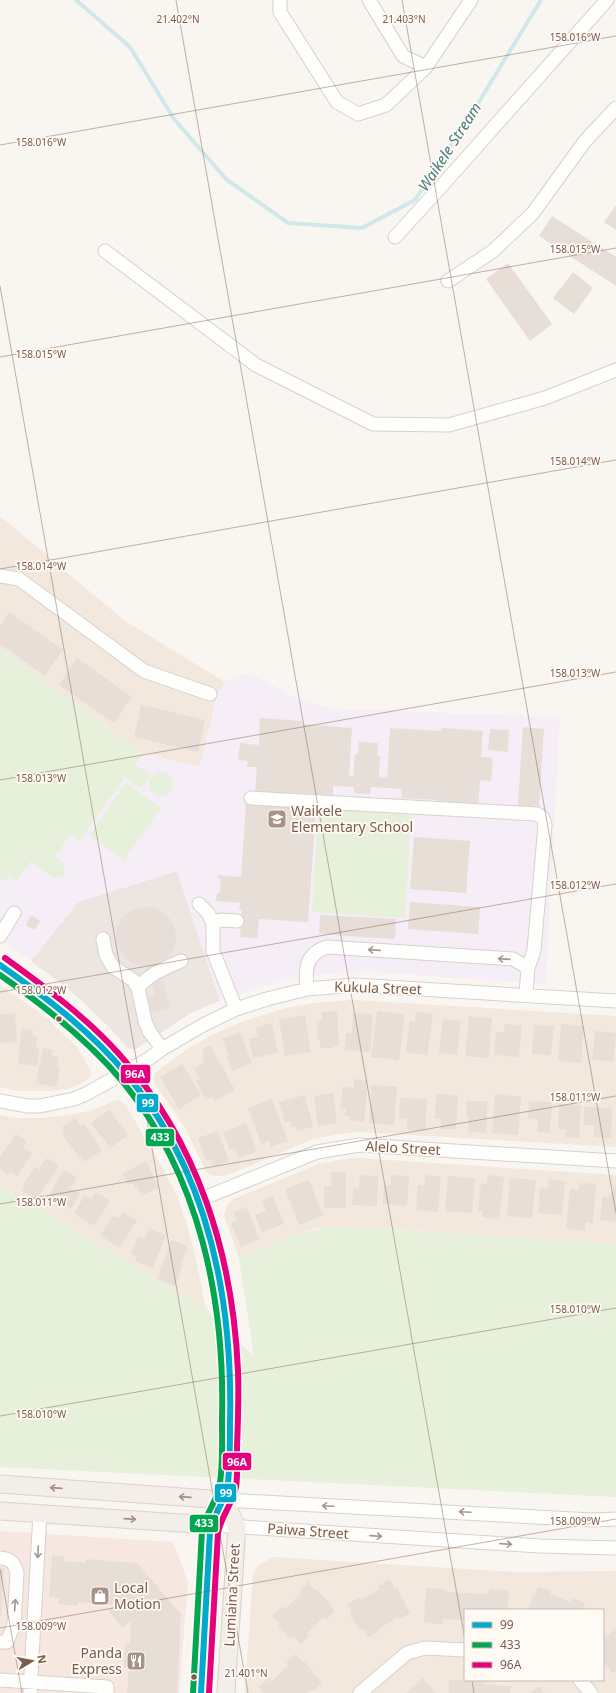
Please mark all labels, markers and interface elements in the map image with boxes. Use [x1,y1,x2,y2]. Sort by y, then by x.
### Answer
text: 21.402°N [156,12,200,26]
text: 21.403°N [382,12,426,26]
text: 158.016°W [550,30,601,44]
water label: Waikele Stream [413,98,485,195]
text: 158.016°W [16,135,67,149]
text: 158.015°W [550,242,601,256]
text: 158.015°W [16,347,67,361]
text: 158.014°W [550,454,601,468]
text: 158.014°W [16,559,67,573]
text: 158.013°W [550,666,601,680]
text: 158.013°W [16,771,67,785]
place label: Waikele Elementary School [291,801,413,836]
school or university icon: Waikele Elementary School [266,808,288,830]
text: 158.012°W [550,878,601,892]
one-way arrow [368,947,381,954]
one-way arrow [498,955,511,962]
street label: Kukula Street [334,976,422,999]
text: 158.012°W [16,983,67,997]
unlabelled marker [54,1014,64,1024]
line badge: 96A [120,1064,151,1084]
text: 96A [125,1066,145,1081]
text: 158.011°W [550,1090,601,1104]
line badge: 99 [136,1093,159,1113]
text: 99 [142,1095,154,1110]
line badge: 433 [145,1128,175,1147]
text: 433 [151,1129,169,1144]
street label: Alelo Street [365,1136,441,1159]
text: 158.011°W [16,1195,67,1209]
text: 158.010°W [550,1302,601,1316]
text: 158.010°W [16,1407,67,1421]
line badge: 96A [222,1452,252,1471]
text: 96A [227,1454,247,1469]
line badge: 99 [214,1483,237,1503]
one-way arrow [50,1484,63,1491]
text: 99 [220,1485,232,1500]
one-way arrow [179,1494,192,1501]
one-way arrow [322,1502,335,1509]
one-way arrow [459,1509,472,1516]
line badge: 433 [189,1514,219,1533]
text: 158.009°W [550,1514,601,1528]
text: 433 [195,1515,213,1530]
one-way arrow [123,1516,136,1523]
street label: Paiwa Street [267,1518,349,1543]
one-way arrow [369,1532,382,1539]
one-way arrow [499,1541,512,1548]
street label: Lumiaina Street [219,1543,244,1647]
one-way arrow [34,1545,42,1558]
place label: Local Motion [114,1578,161,1613]
shop icon: Local Motion [89,1585,111,1607]
one-way arrow [12,1599,19,1612]
legend [464,1609,604,1681]
text: 99 [500,1616,514,1633]
text: 158.009°W [16,1619,67,1633]
text: 433 [500,1636,521,1653]
north arrow [12,1641,52,1681]
place label: Panda Express [71,1643,122,1678]
restaurant icon: Panda Express [125,1650,147,1672]
text: N [34,1653,51,1665]
text: 96A [500,1656,522,1673]
text: 21.401°N [224,1666,268,1680]
unlabelled marker [189,1672,199,1682]

